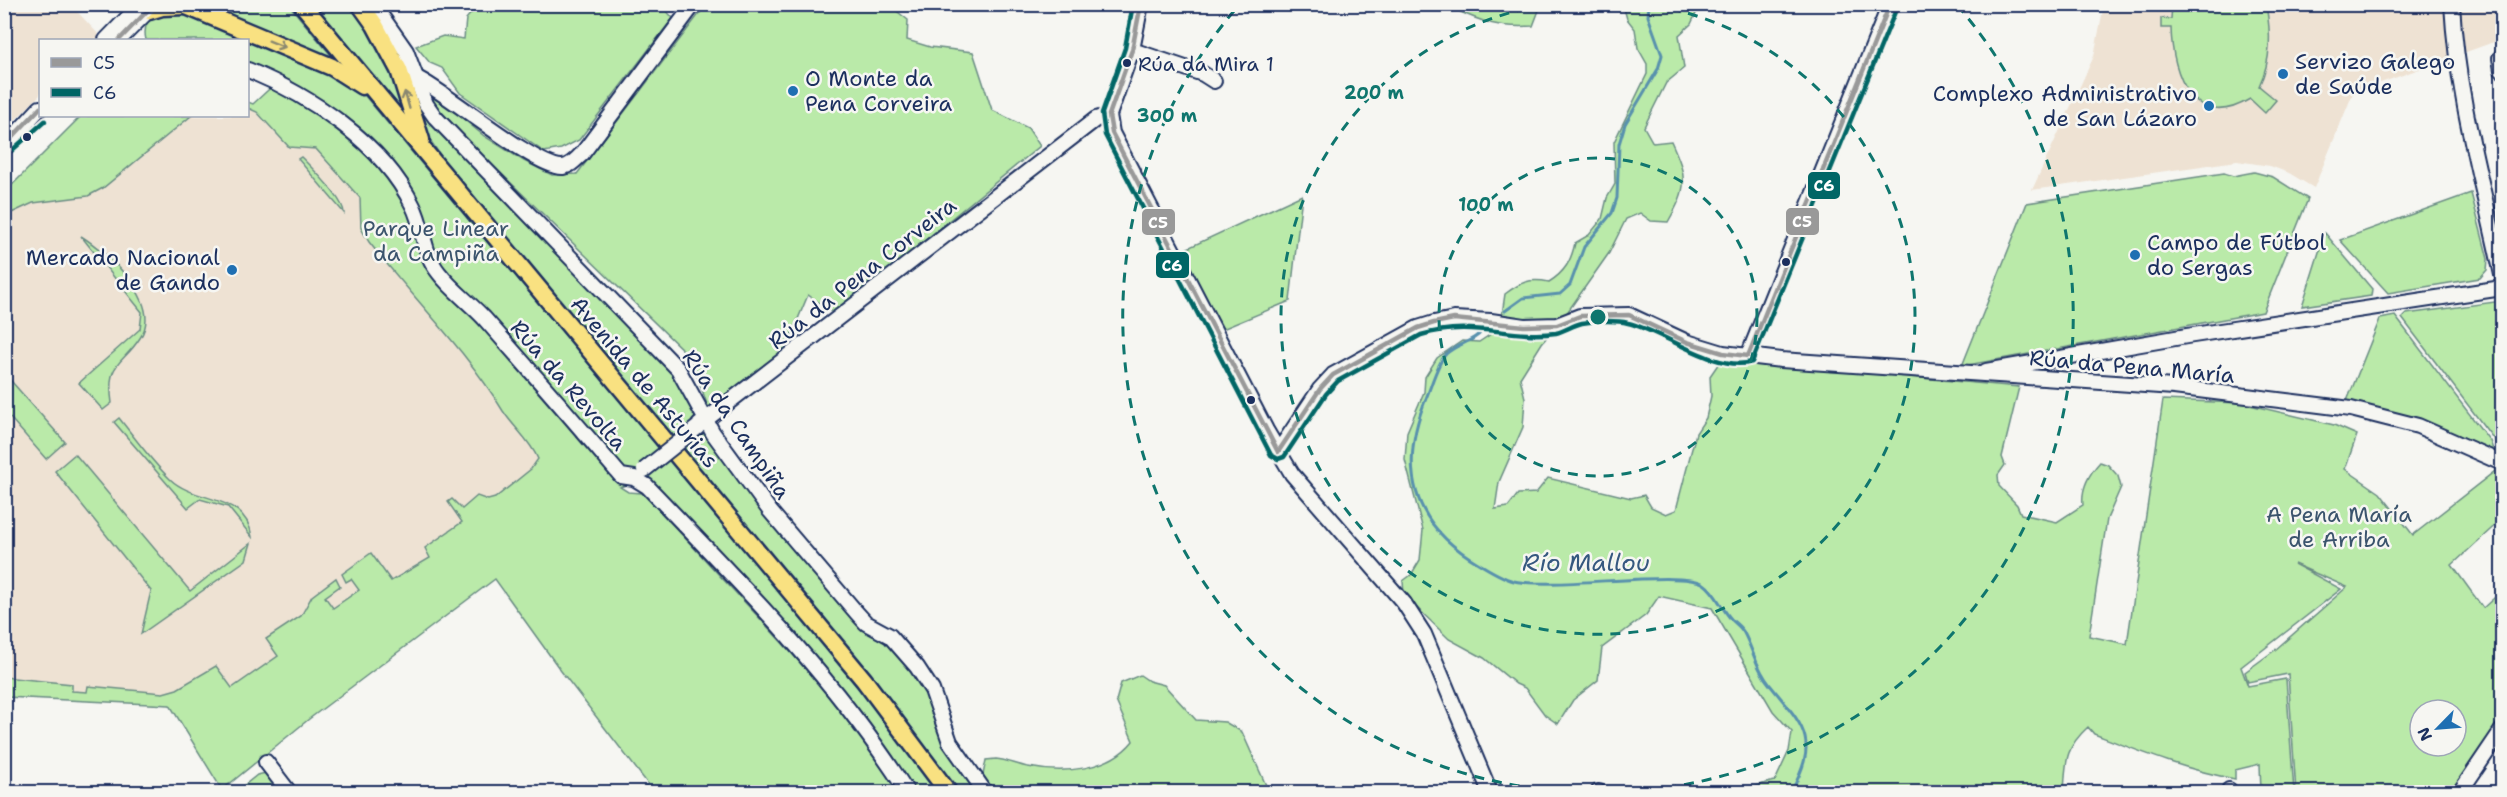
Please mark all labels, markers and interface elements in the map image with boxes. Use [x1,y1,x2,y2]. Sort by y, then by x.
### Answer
legend [39,39,249,117]
one-way arrow [267,39,285,50]
place label: Servizo Galego de Saúde [2295,47,2455,101]
text: C5 [93,51,115,75]
place label: Rúa da Mira 1 [1138,51,1274,77]
marker: Rúa da Mira 1 [1121,57,1133,69]
place label: O Monte da Pena Corveira [805,64,952,118]
marker: Servizo Galego de Saúde [2276,67,2290,81]
place label: Complexo Administrativo de San Lázaro [1933,79,2197,133]
text: C6 [93,81,117,105]
text: 200 m [1344,81,1405,105]
marker: O Monte da Pena Corveira [786,84,800,98]
one-way arrow [401,91,412,110]
marker: Complexo Administrativo de San Lázaro [2202,99,2216,113]
text: 300 m [1137,104,1198,128]
unlabelled marker [21,131,33,143]
line badge: C6 [1807,171,1841,200]
text: C6 [1813,175,1835,196]
street label: Rúa da Pena Corveira [763,191,962,356]
text: 100 m [1458,193,1514,217]
line badge: C5 [1785,207,1820,236]
line badge: C5 [1141,208,1176,236]
text: C5 [1792,211,1812,232]
text: C5 [1148,212,1168,233]
park label: Parque Linear da Campiña [363,214,509,268]
place label: Campo de Fútbol do Sergas [2147,228,2327,282]
place label: Mercado Nacional de Gando [26,243,220,297]
marker: Campo de Fútbol do Sergas [2128,248,2142,262]
line badge: C6 [1155,251,1190,279]
text: C6 [1161,255,1183,276]
unlabelled marker [1780,256,1792,268]
marker: Mercado Nacional de Gando [225,263,239,277]
street label: Avenida de Asturias [564,290,725,474]
centre of rings [1588,307,1608,327]
street label: Rúa da Revolta [504,314,634,457]
street label: Rúa da Pena María [2028,343,2236,390]
street label: Rúa da Campiña [676,344,798,505]
unlabelled marker [1245,394,1257,406]
park label: A Pena María de Arriba [2266,500,2412,554]
water label: Río Mallou [1522,547,1650,579]
north arrow [2408,698,2468,758]
text: N [2413,724,2437,744]

